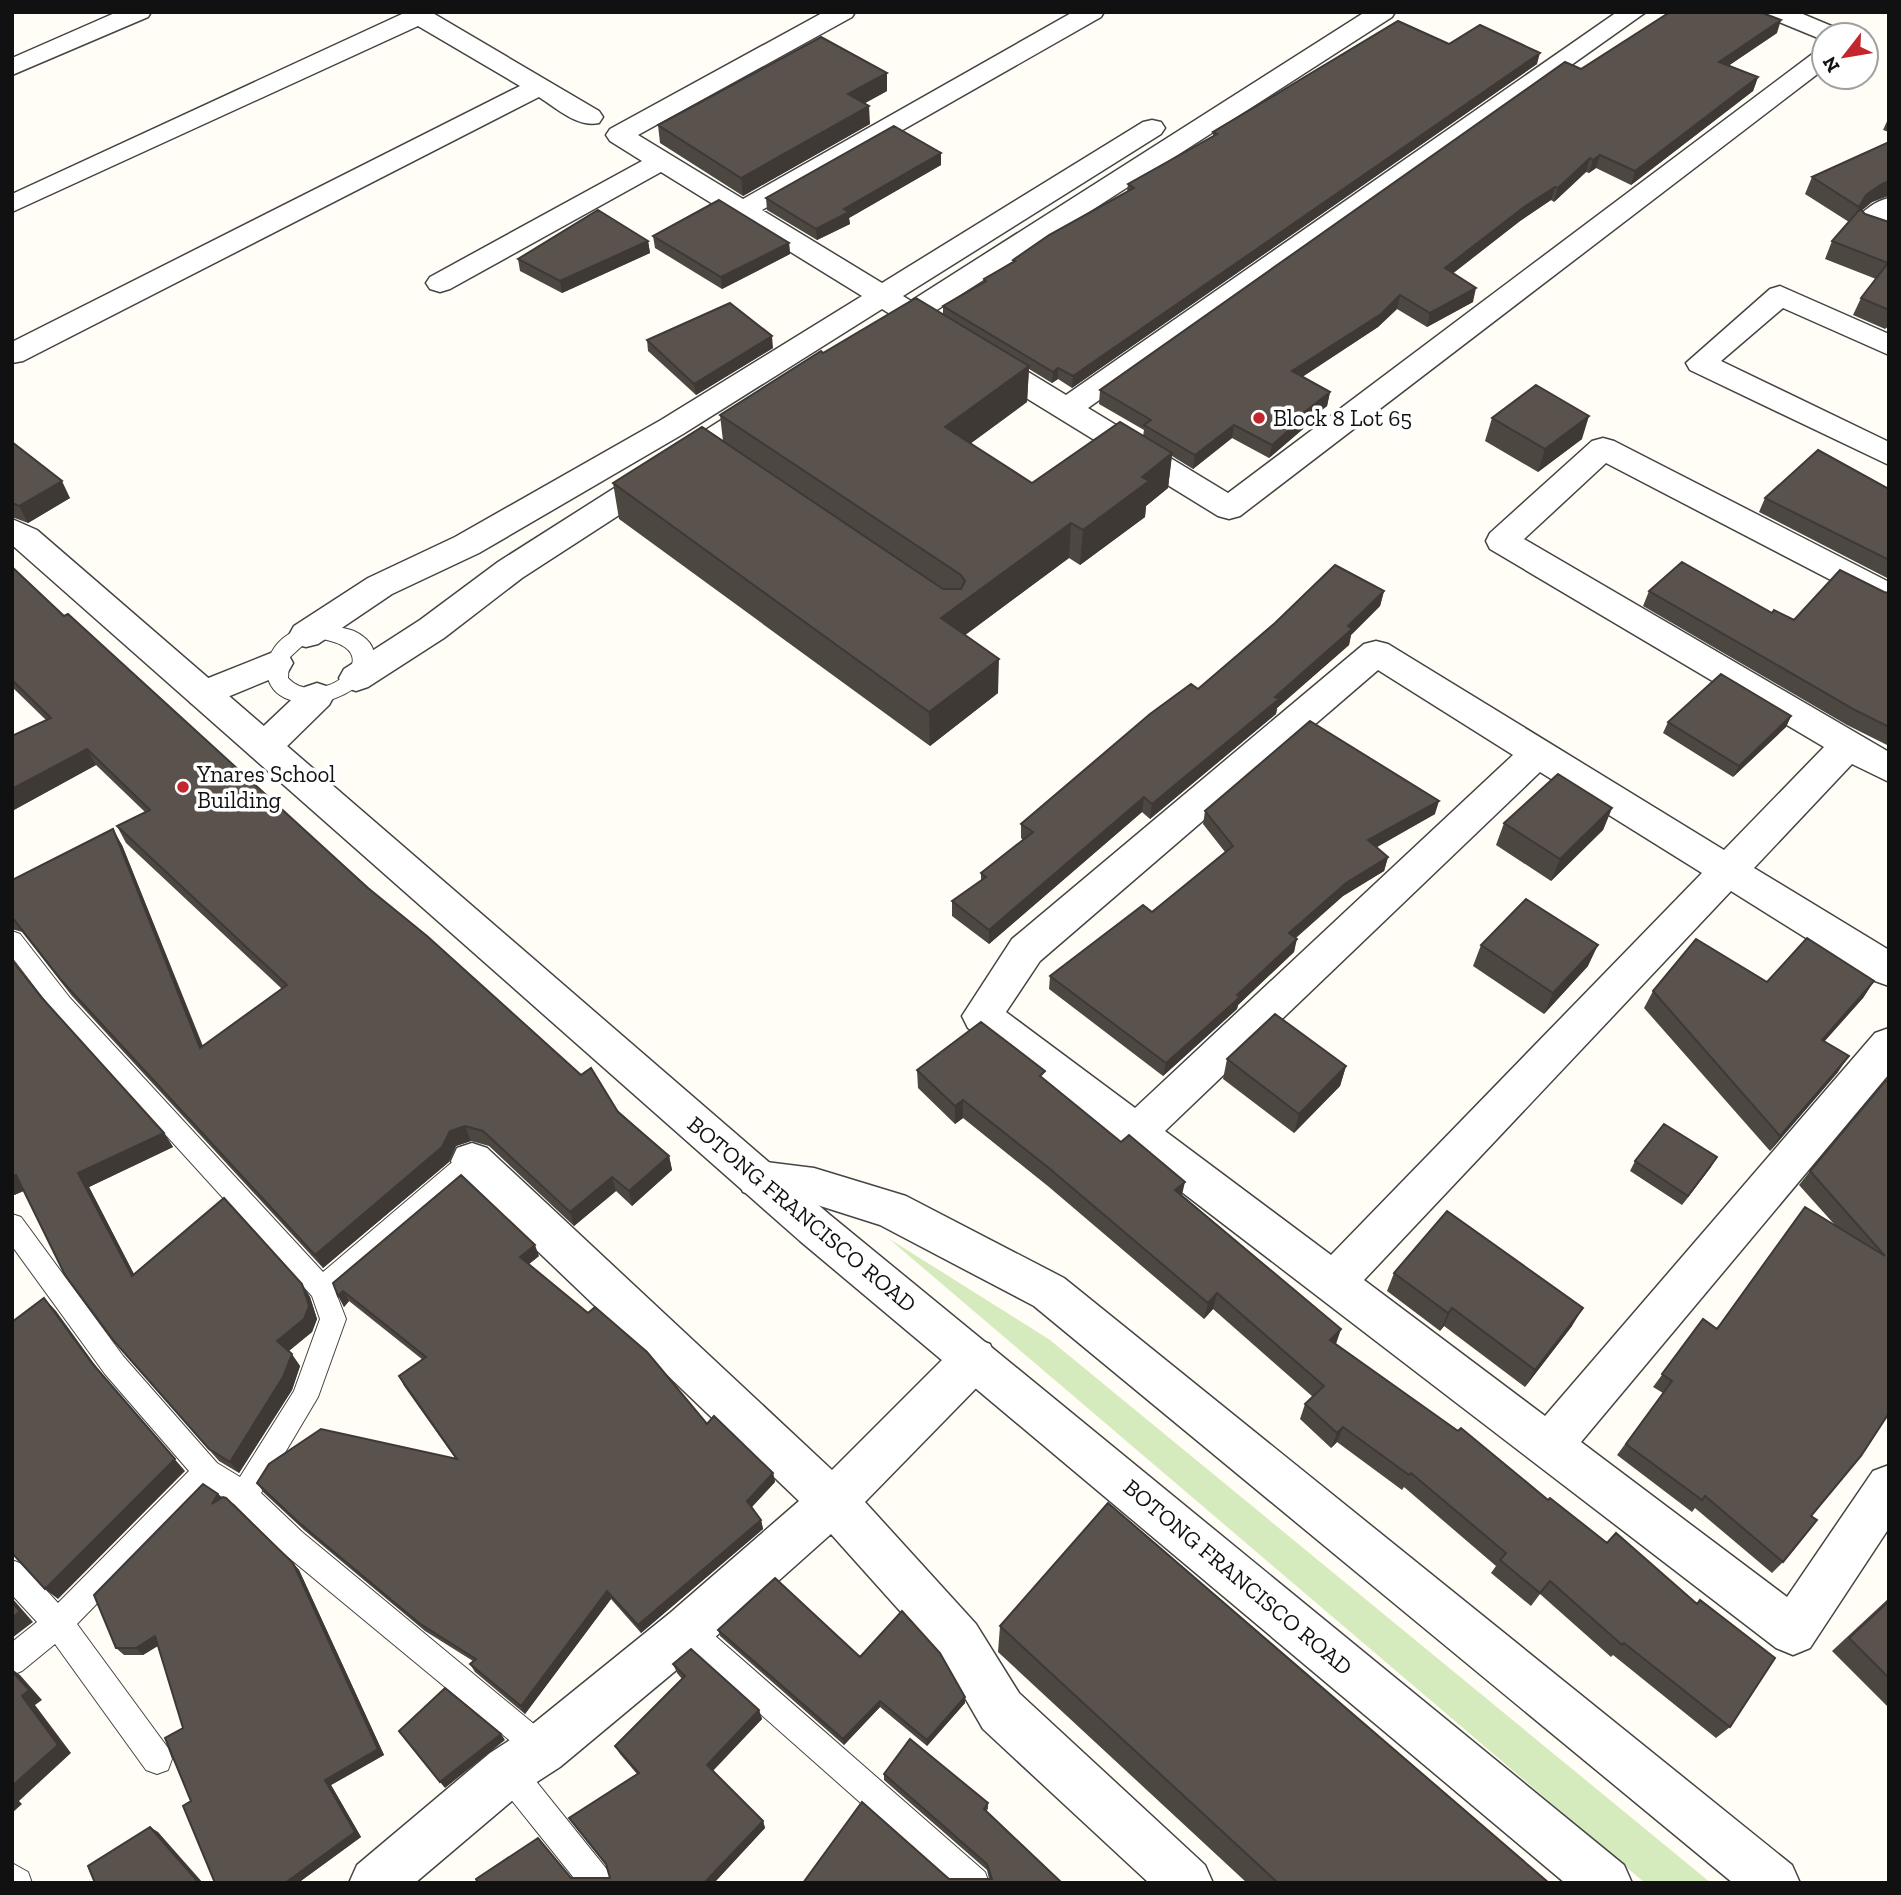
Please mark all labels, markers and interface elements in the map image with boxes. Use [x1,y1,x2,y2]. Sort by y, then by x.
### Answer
north arrow [1810,21,1880,91]
text: N [1817,52,1844,77]
place label: Block 8 Lot 65 [1273,404,1412,432]
marker: Block 8 Lot 65 [1251,410,1267,426]
place label: Ynares School Building [196,760,335,814]
marker: Ynares School Building [175,779,191,795]
street label: BOTONG FRANCISCO ROAD [682,1110,922,1318]
street label: BOTONG FRANCISCO ROAD [1118,1473,1358,1681]

